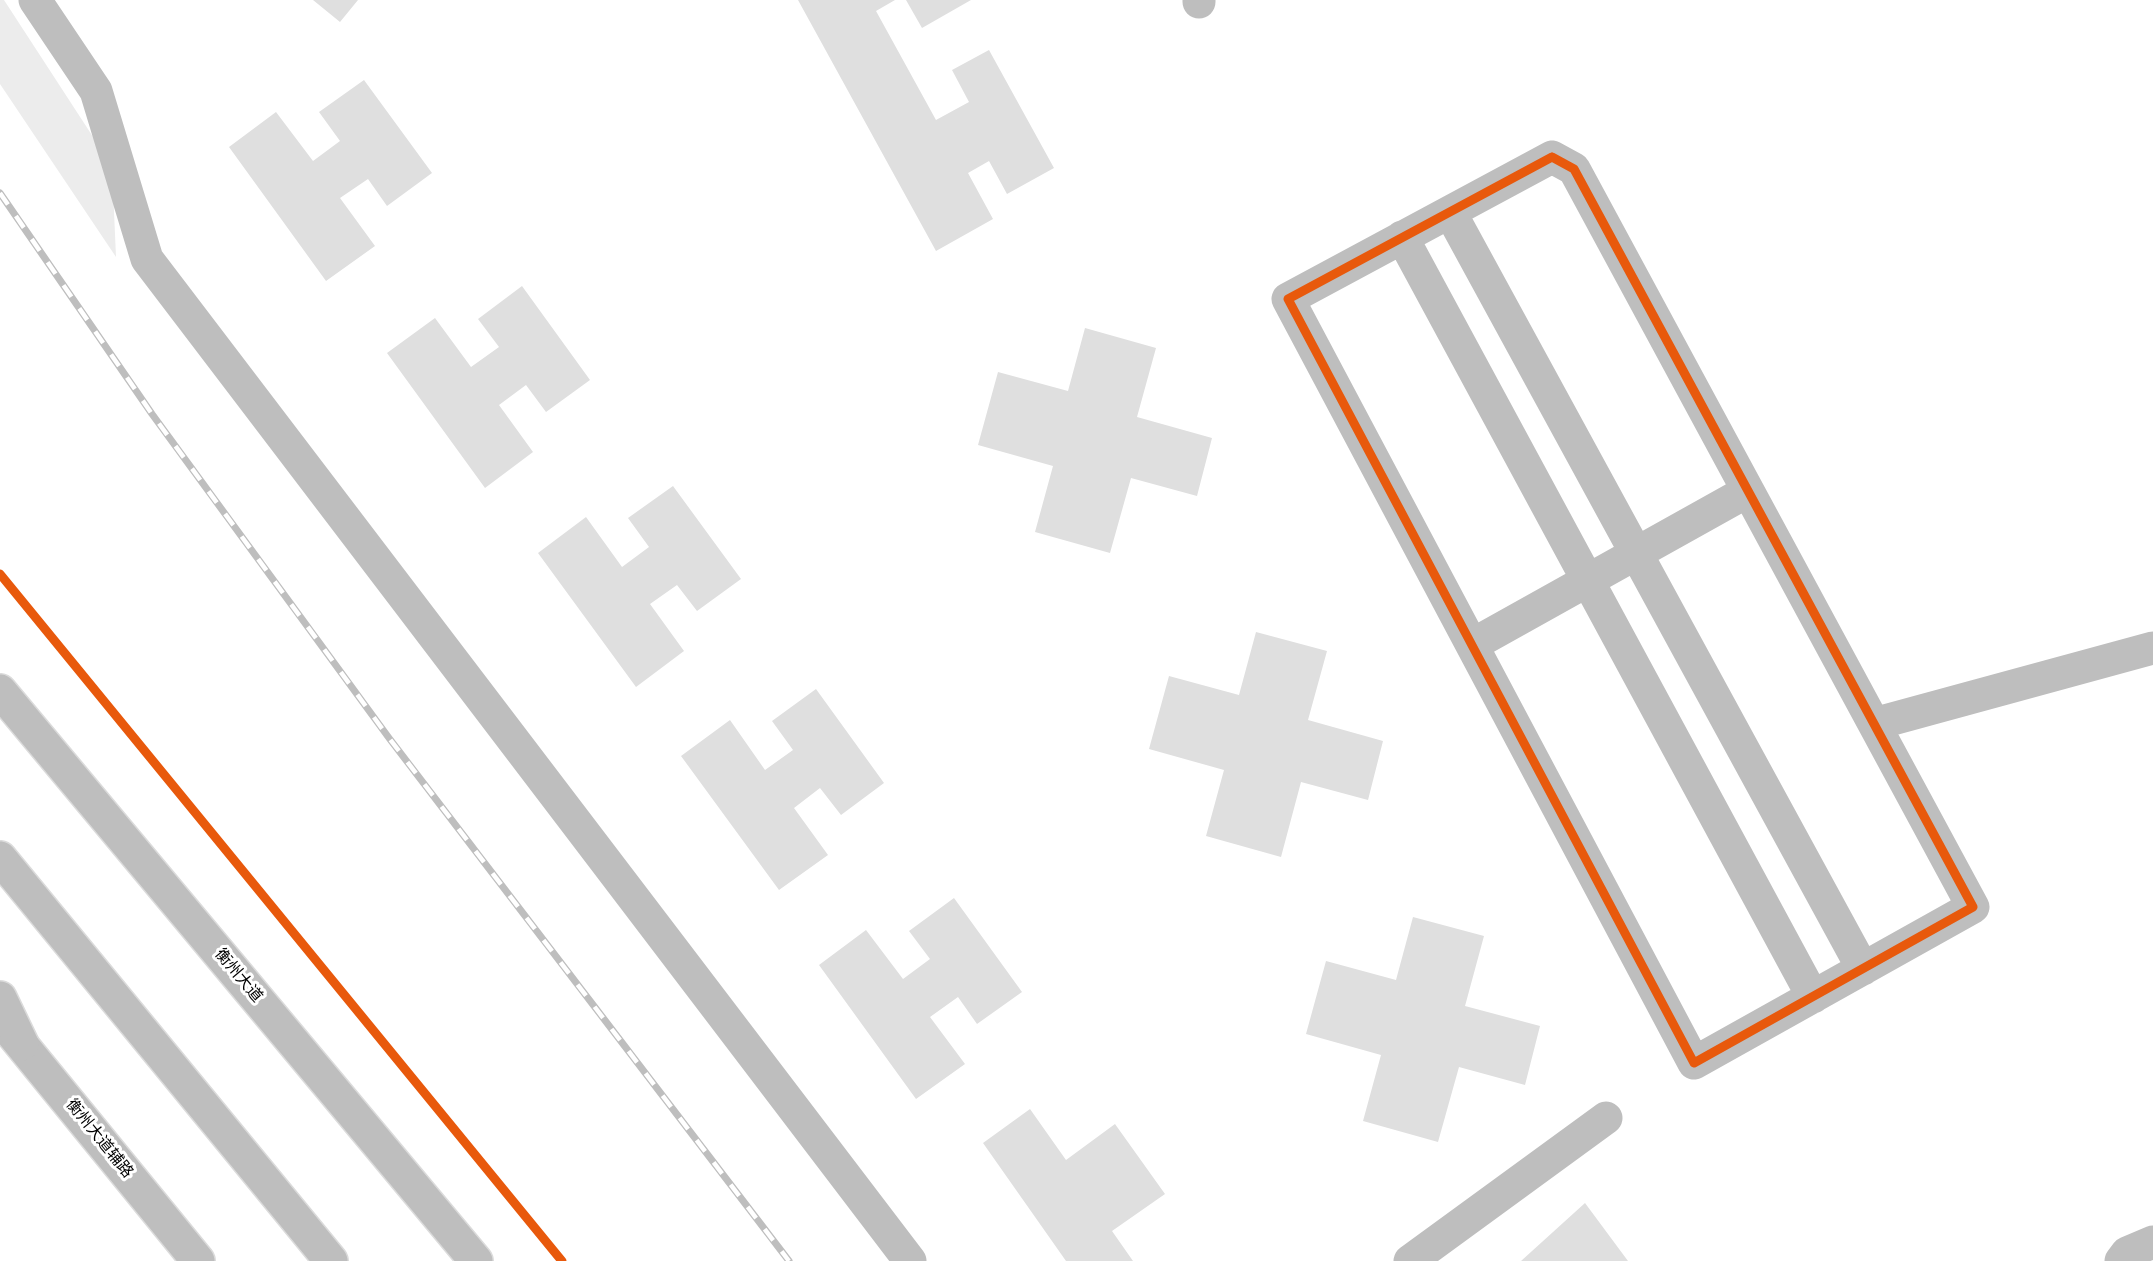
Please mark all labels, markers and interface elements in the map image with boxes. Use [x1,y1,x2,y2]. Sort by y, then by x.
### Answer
street label: 衡州大道 [210,945,266,1007]
street label: 衡州大道辅路 [61,1096,137,1182]

